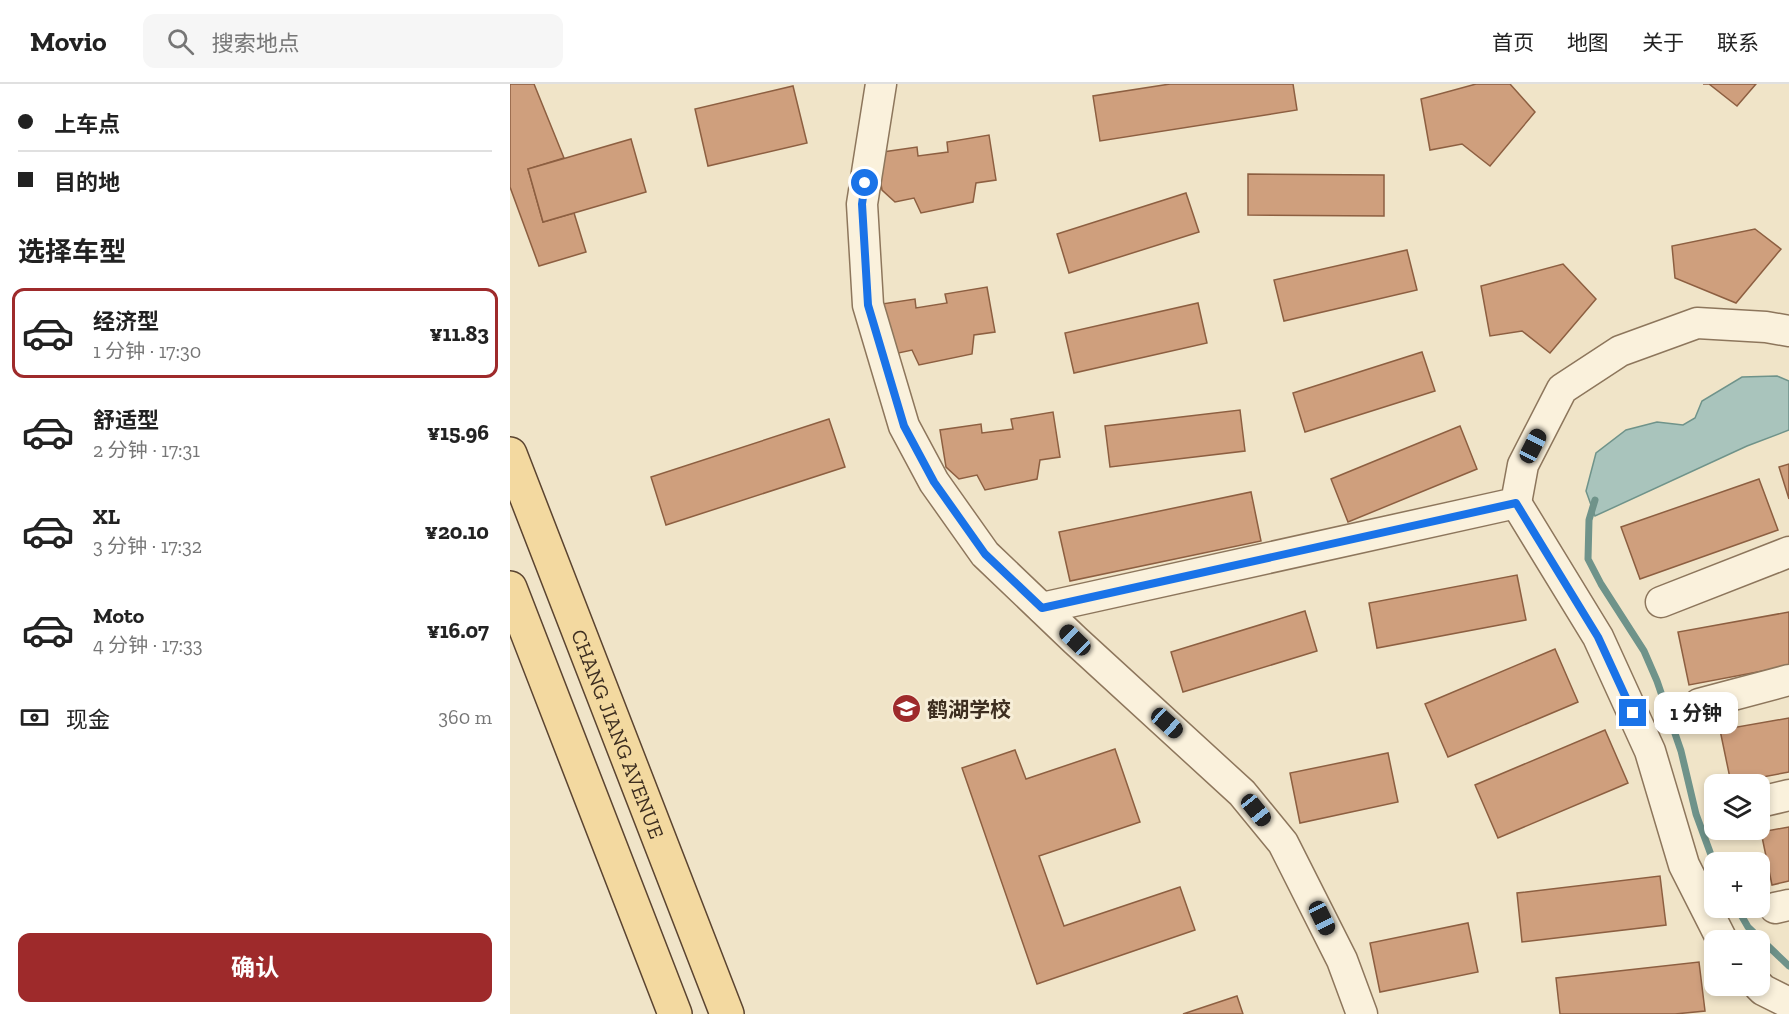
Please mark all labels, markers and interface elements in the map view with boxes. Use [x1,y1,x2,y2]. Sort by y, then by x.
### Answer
search box [143,14,563,68]
text: Movio [30,25,107,58]
icon: search [164,25,197,58]
text: 搜索地点 [212,30,300,57]
text: 首页 [1492,30,1534,55]
text: 地图 [1567,30,1609,55]
text: 关于 [1642,30,1684,55]
text: 联系 [1717,30,1759,55]
text: 上车点 [54,111,120,138]
text: 目的地 [54,169,120,196]
route start [851,169,878,196]
text: 选择车型 [18,236,126,268]
icon: car [21,306,75,360]
text: 经济型 [93,308,159,335]
text: ¥11.83 [430,320,489,347]
text: 1 分钟 · 17:30 [93,339,201,363]
icon: car [21,405,75,459]
text: 舒适型 [93,407,159,434]
text: ¥15.96 [427,419,489,446]
car [1517,426,1549,466]
text: 2 分钟 · 17:31 [93,438,200,462]
text: XL [93,503,120,530]
icon: car [21,504,75,558]
text: ¥20.10 [425,518,489,545]
text: 3 分钟 · 17:32 [93,534,202,558]
text: Moto [93,602,144,629]
icon: car [21,603,75,657]
text: ¥16.07 [427,617,489,644]
car [1056,621,1094,659]
street label: CHANG JIANG AVENUE [567,626,670,842]
text: 4 分钟 · 17:33 [93,633,203,657]
callout: 1 分钟 [1654,692,1738,734]
school or university icon: 鹤湖学校 [890,693,922,725]
place label: 鹤湖学校 [927,697,1011,722]
route end [1619,699,1646,726]
icon: cash [18,701,51,734]
text: 1 分钟 [1670,701,1722,725]
car [1148,704,1186,742]
text: 360 m [438,705,492,729]
text: 现金 [66,706,110,733]
map controls [1704,774,1770,996]
button: layers [1704,774,1770,840]
car [1238,790,1274,830]
button: + [1704,852,1770,918]
car [1306,898,1338,938]
button: − [1704,930,1770,996]
button: 确认 [18,933,492,1002]

